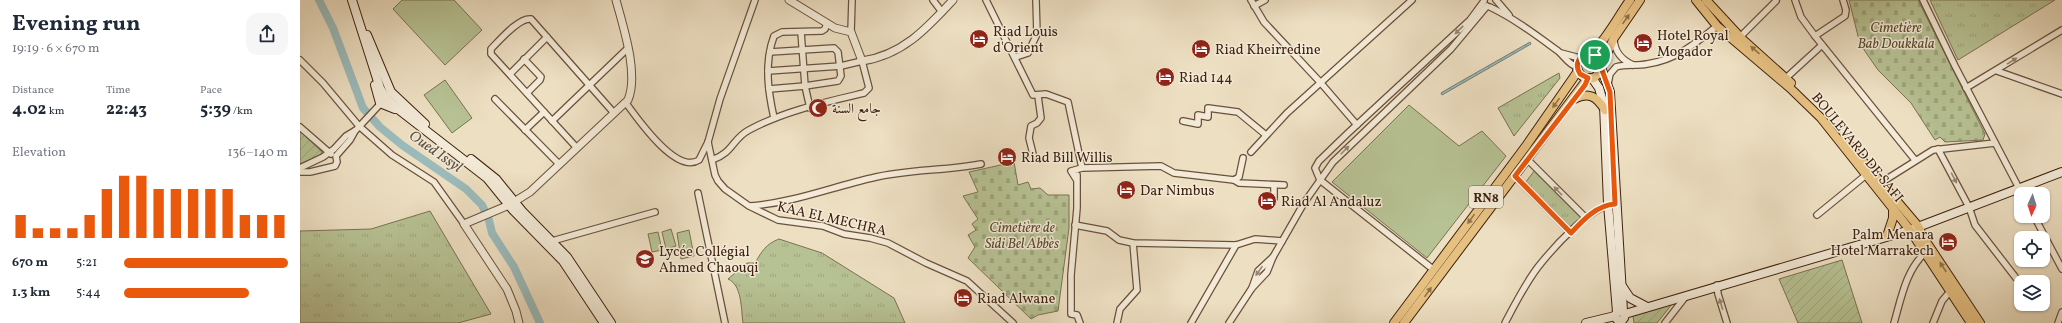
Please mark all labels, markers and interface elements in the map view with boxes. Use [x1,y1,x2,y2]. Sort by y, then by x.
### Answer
text: Evening run [12,9,141,40]
button: share [246,13,288,55]
one-way arrow [1622,14,1630,24]
park label: Cimetière Bab Doukkala [1857,19,1935,54]
place label: Riad Louis d'Orient [993,23,1058,58]
one-way arrow [1454,26,1464,35]
place label: Hotel Royal Mogador [1657,27,1729,62]
hotel icon: Riad Louis d'Orient [968,28,990,50]
hotel icon: Hotel Royal Mogador [1632,32,1654,54]
hotel icon: Riad Kheirredine [1190,38,1212,60]
pin [1578,38,1612,72]
text: 19:19 · 6 × 670 m [12,40,100,58]
place label: Riad Kheirredine [1215,41,1321,60]
icon: arrive [1584,44,1606,66]
one-way arrow [1749,46,1760,55]
one-way arrow [2006,58,2018,65]
hotel icon: Riad 144 [1154,66,1176,88]
place label: Riad 144 [1179,69,1233,88]
text: Distance [12,83,54,98]
text: Time [106,83,130,98]
text: Pace [200,83,222,98]
street label: BOULEVARD DE SAFI [1807,89,1907,207]
mosque icon: جامع السنة [807,97,829,119]
text: 4.02 [12,98,46,121]
text: 22:43 [106,98,147,121]
text: 5:39 [200,98,231,121]
one-way arrow [1552,98,1561,109]
place label: جامع السنة [832,100,881,122]
text: km [46,104,64,119]
text: /km [231,104,253,119]
water label: Oued Issyl [404,126,466,178]
text: Elevation [12,144,66,162]
text: 136–140 m [227,144,288,162]
one-way arrow [1340,145,1350,155]
hotel icon: Riad Bill Willis [996,146,1018,168]
place label: Riad Bill Willis [1021,149,1113,168]
one-way arrow [1951,172,1957,183]
hotel icon: Dar Nimbus [1115,179,1137,201]
place label: Dar Nimbus [1140,182,1214,201]
road number: RN8 [1469,186,1503,208]
one-way arrow [1553,186,1563,196]
north arrow [2014,187,2050,223]
map controls [2014,187,2050,311]
hotel icon: Riad Al Andaluz [1256,190,1278,212]
place label: Riad Al Andaluz [1281,193,1381,212]
street label: KAA EL MECHRA [775,198,888,241]
one-way arrow [1467,214,1475,224]
park label: Cimetière de Sidi Bel Abbès [985,219,1059,254]
place label: Palm Menara Hotel Marrakech [1831,226,1934,261]
hotel icon: Palm Menara Hotel Marrakech [1937,231,1959,253]
button: locate [2014,231,2050,267]
place label: Lycée Collégial Ahmed Chaouqi [659,243,759,278]
school or university icon: Lycée Collégial Ahmed Chaouqi [634,248,656,270]
text: 670 m [12,254,48,272]
text: 5:21 [76,254,97,272]
one-way arrow [1939,262,1947,272]
one-way arrow [1255,265,1263,276]
button: layers [2014,275,2050,311]
text: 1.3 km [12,284,50,302]
text: 5:44 [76,284,101,302]
one-way arrow [1424,286,1432,297]
hotel icon: Riad Alwane [952,287,974,309]
place label: Riad Alwane [977,290,1056,309]
one-way arrow [1718,298,1724,310]

